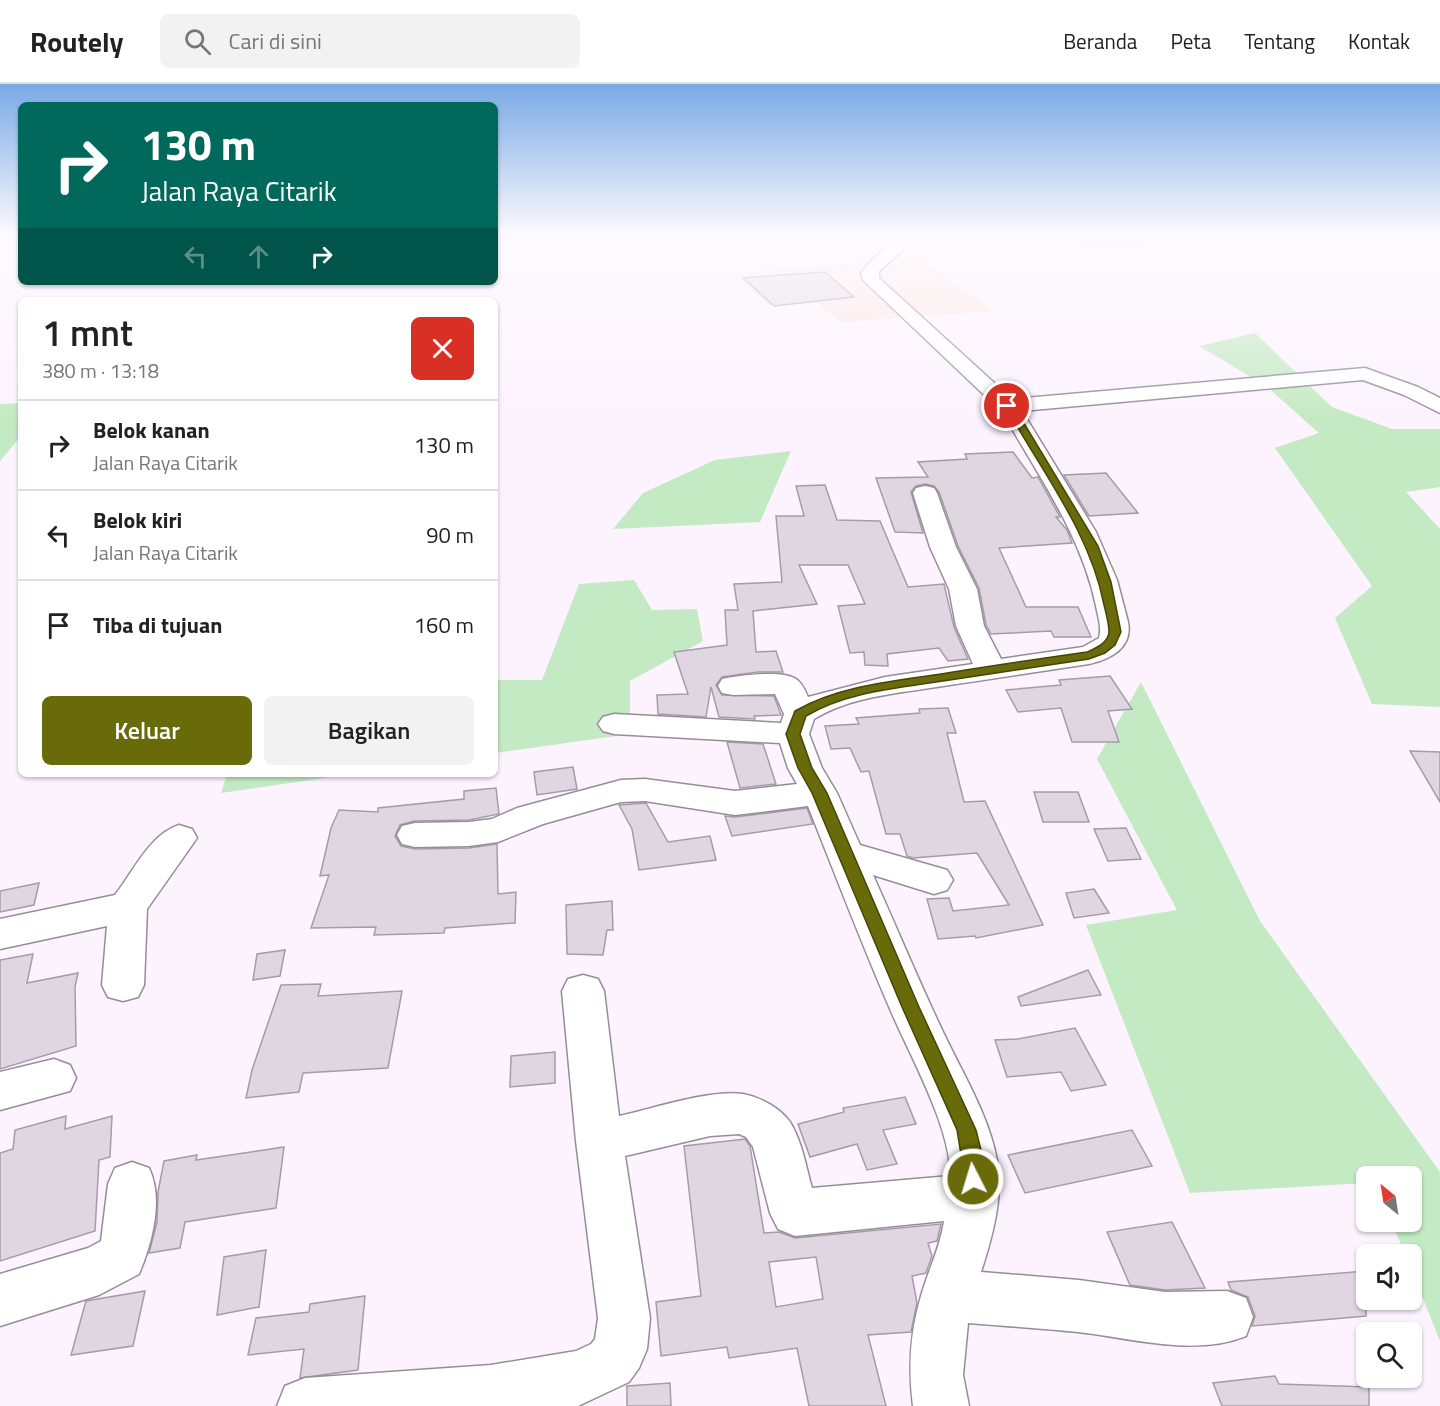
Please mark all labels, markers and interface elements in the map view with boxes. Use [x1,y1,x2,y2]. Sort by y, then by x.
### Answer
search box [160,14,580,68]
text: Routely [30,20,124,63]
text: Cari di sini [229,24,322,58]
icon: search [181,25,214,58]
text: Beranda [1063,25,1137,57]
text: Peta [1170,25,1211,57]
text: Tentang [1244,25,1315,57]
text: Kontak [1348,25,1410,57]
text: 130 m [141,112,256,176]
icon: right [42,126,120,204]
text: Jalan Raya Citarik [141,170,337,211]
icon: left [179,240,212,273]
icon: ahead [242,240,275,273]
icon: right [305,240,338,273]
text: 1 mnt [42,305,133,360]
button: close [411,317,474,380]
text: 380 m · 13:18 [42,355,159,386]
pin [981,380,1032,431]
icon: arrive [990,389,1023,422]
text: Belok kanan [93,413,210,447]
text: 130 m [414,428,474,462]
icon: right [42,429,75,462]
text: Jalan Raya Citarik [93,447,238,478]
text: Belok kiri [93,503,182,537]
text: 90 m [426,518,474,552]
icon: left [42,519,75,552]
text: Jalan Raya Citarik [93,537,238,568]
text: Tiba di tujuan [93,608,222,642]
text: 160 m [414,608,474,642]
icon: arrive [42,609,75,642]
button: Keluar [42,696,252,765]
button: Bagikan [264,696,474,765]
position arrow [941,1147,1005,1211]
north arrow [1356,1166,1422,1232]
map controls [1356,1166,1422,1388]
button: sound [1356,1244,1422,1310]
button: search [1356,1322,1422,1388]

